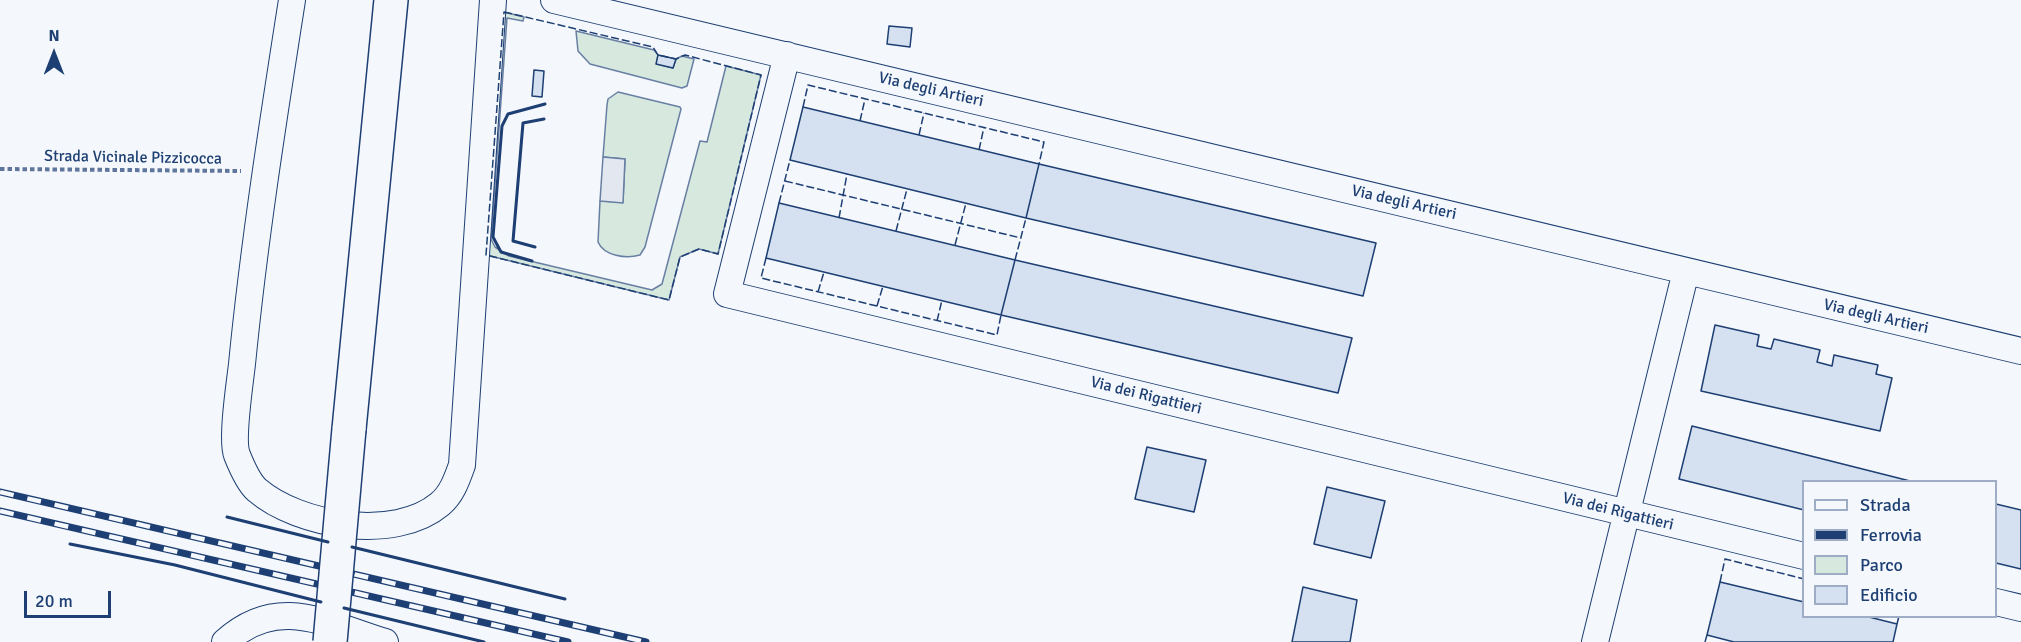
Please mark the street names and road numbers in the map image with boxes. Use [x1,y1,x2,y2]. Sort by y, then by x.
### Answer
street label: Via degli Artieri [877,69,985,111]
street label: Strada Vicinale Pizzicocca [44,147,222,169]
street label: Via degli Artieri [1350,182,1458,224]
street label: Via degli Artieri [1822,296,1930,338]
street label: Via dei Rigattieri [1088,373,1204,419]
street label: Via dei Rigattieri [1560,489,1676,535]

